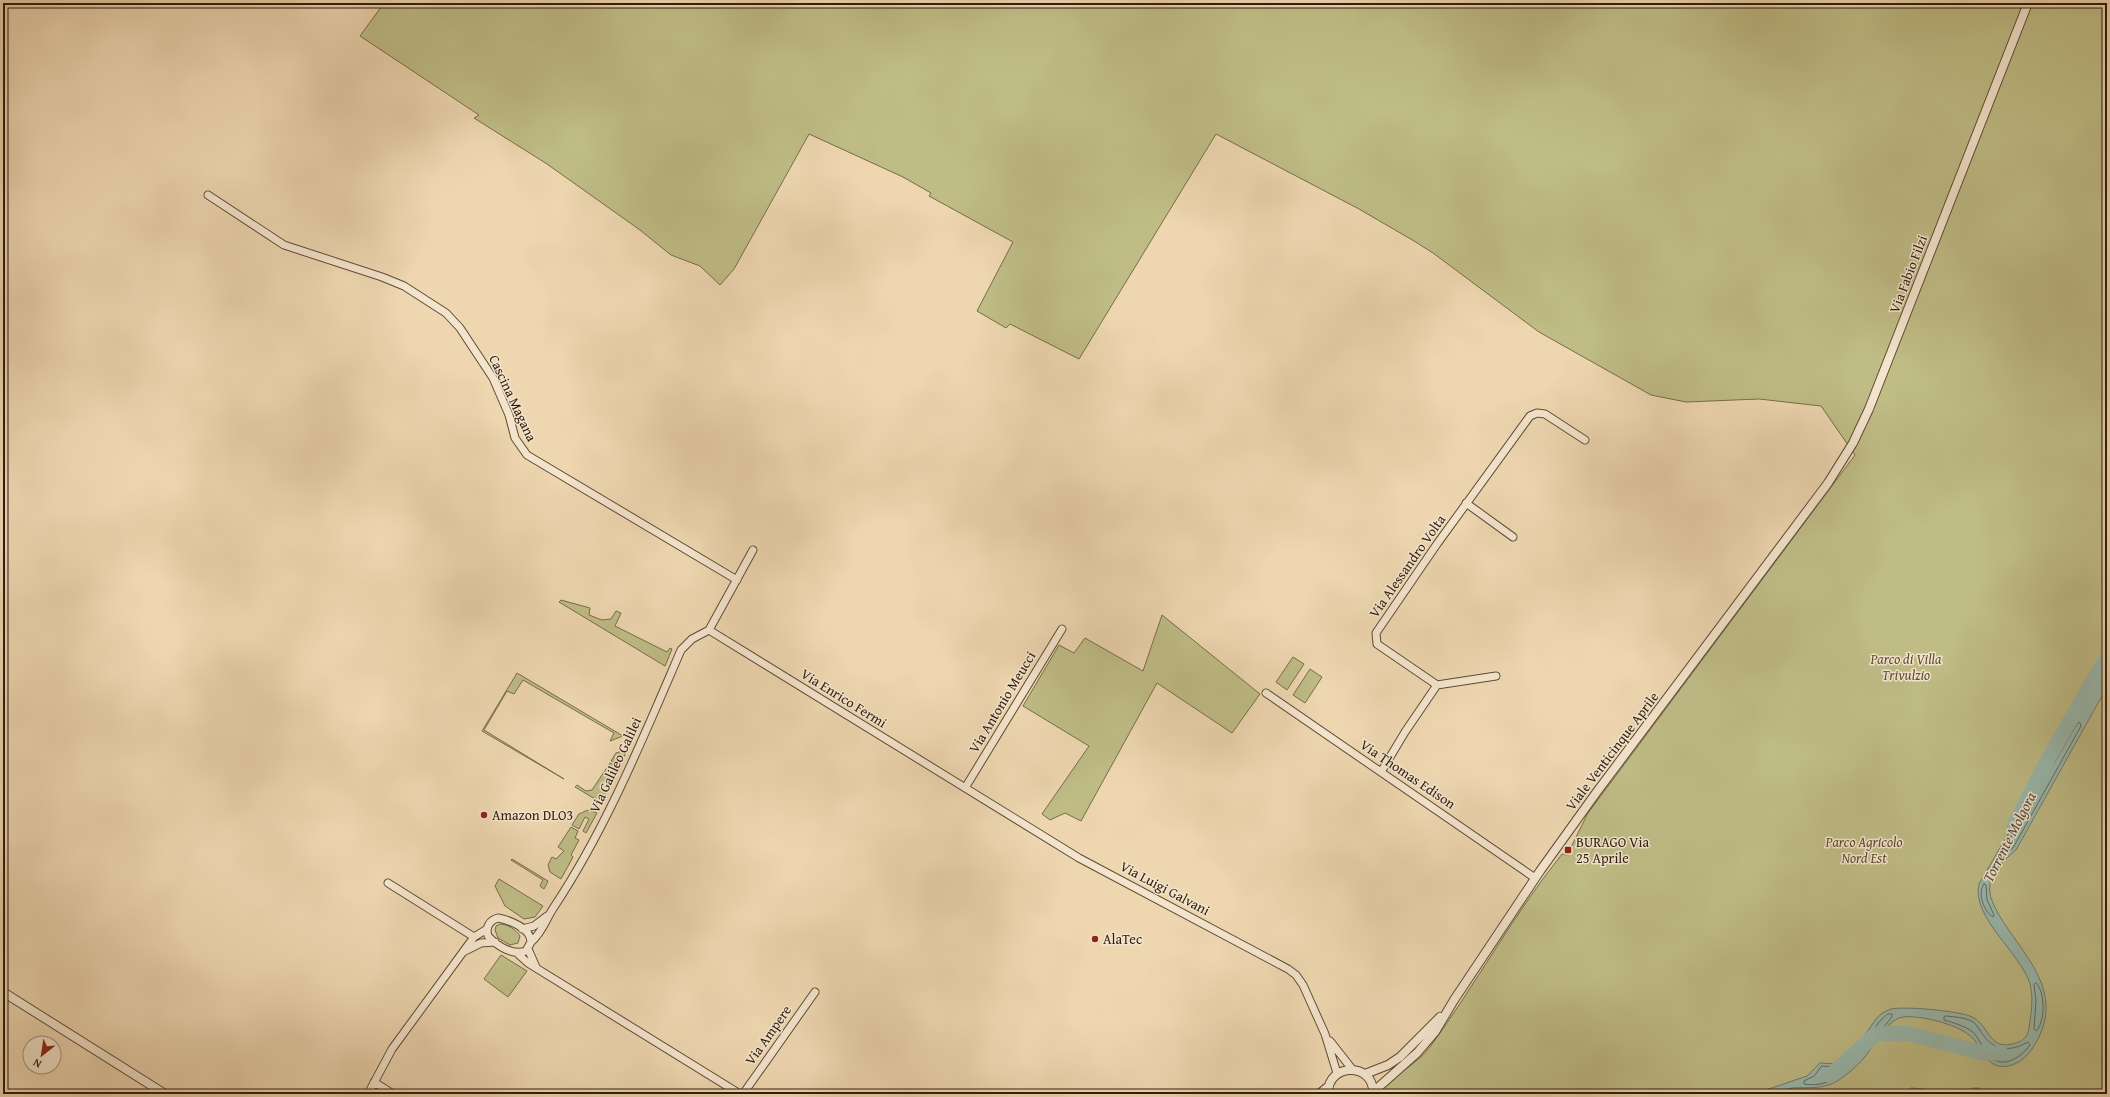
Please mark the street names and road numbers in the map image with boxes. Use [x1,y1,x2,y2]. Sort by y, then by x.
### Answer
street label: Via Fabio Filzi [1884,232,1932,316]
street label: Cascina Magana [484,351,542,445]
street label: Via Alessandro Volta [1364,510,1450,622]
street label: Via Antonio Meucci [964,647,1040,757]
street label: Via Enrico Fermi [797,664,891,732]
street label: Viale Venticinque Aprile [1561,687,1664,814]
street label: Via Galileo Galilei [584,714,646,816]
street label: Via Thomas Edison [1356,735,1460,814]
street label: Via Luigi Galvani [1117,856,1213,920]
street label: Via Ampere [740,1001,796,1069]

